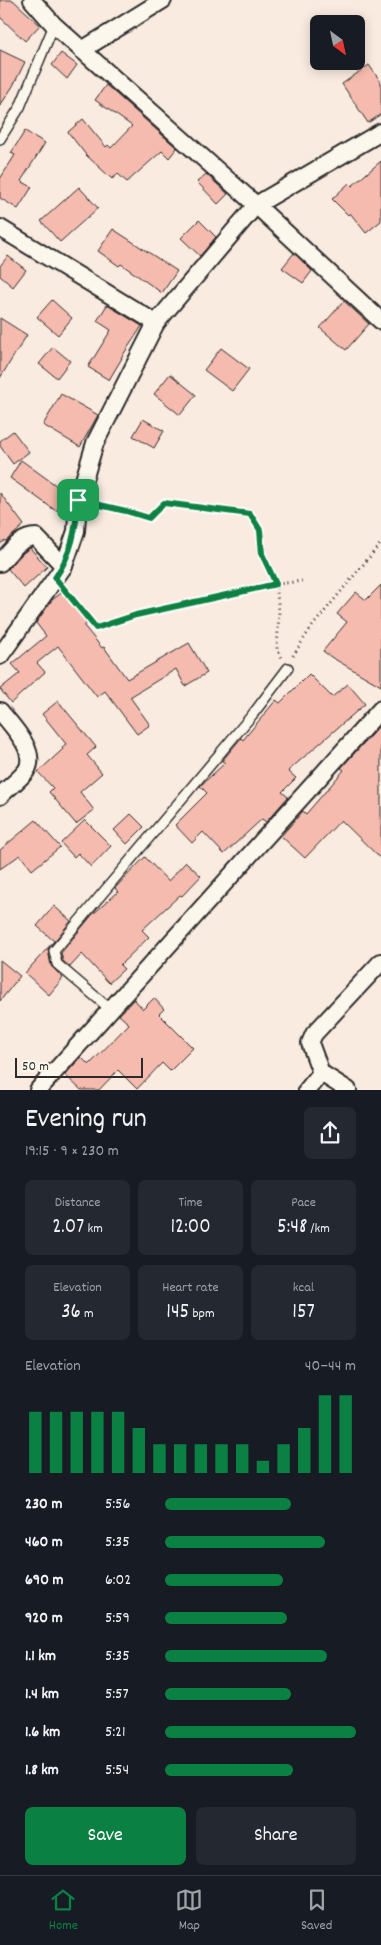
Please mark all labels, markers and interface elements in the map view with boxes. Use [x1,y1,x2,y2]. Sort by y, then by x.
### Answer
north arrow [310,15,365,70]
map controls [310,15,365,70]
pin [57,479,99,521]
icon: arrive [64,486,92,514]
scale bar [15,1055,142,1078]
text: 50 m [22,1057,49,1077]
text: Evening run [25,1101,147,1141]
button: share [304,1107,356,1159]
text: 19:15 · 9 × 230 m [25,1140,119,1163]
text: Distance [55,1193,100,1213]
text: Time [179,1193,202,1213]
text: Pace [291,1193,316,1213]
text: 2.07 [52,1213,84,1243]
text: 12:00 [170,1213,211,1243]
text: 5:48 [277,1213,307,1243]
text: km [84,1219,103,1239]
text: /km [307,1219,330,1239]
text: Elevation [53,1278,102,1298]
text: Heart rate [162,1278,219,1298]
text: kcal [293,1278,314,1298]
text: 36 [61,1298,81,1328]
text: 145 [166,1298,189,1328]
text: 157 [292,1298,315,1328]
text: m [81,1304,94,1324]
text: bpm [189,1304,215,1324]
text: Elevation [25,1355,81,1378]
text: 40–44 m [305,1355,356,1378]
text: 230 m [25,1493,62,1516]
text: 5:56 [105,1493,130,1516]
text: 460 m [25,1531,63,1554]
text: 5:35 [105,1531,130,1554]
text: 690 m [25,1569,64,1592]
text: 6:02 [105,1569,131,1592]
text: 920 m [25,1607,63,1630]
text: 5:59 [105,1607,130,1630]
text: 1.1 km [25,1645,56,1668]
text: 5:35 [105,1645,130,1668]
text: 1.4 km [25,1683,59,1706]
text: 5:57 [105,1683,129,1706]
text: 1.6 km [25,1721,60,1744]
text: 5:21 [105,1721,126,1744]
text: 1.8 km [25,1759,59,1782]
text: 5:54 [105,1759,129,1782]
button: Save [25,1807,186,1865]
button: Share [196,1807,356,1865]
tab: Home [49,1886,78,1936]
tab: Map [175,1886,203,1936]
tab: Saved [301,1886,332,1936]

